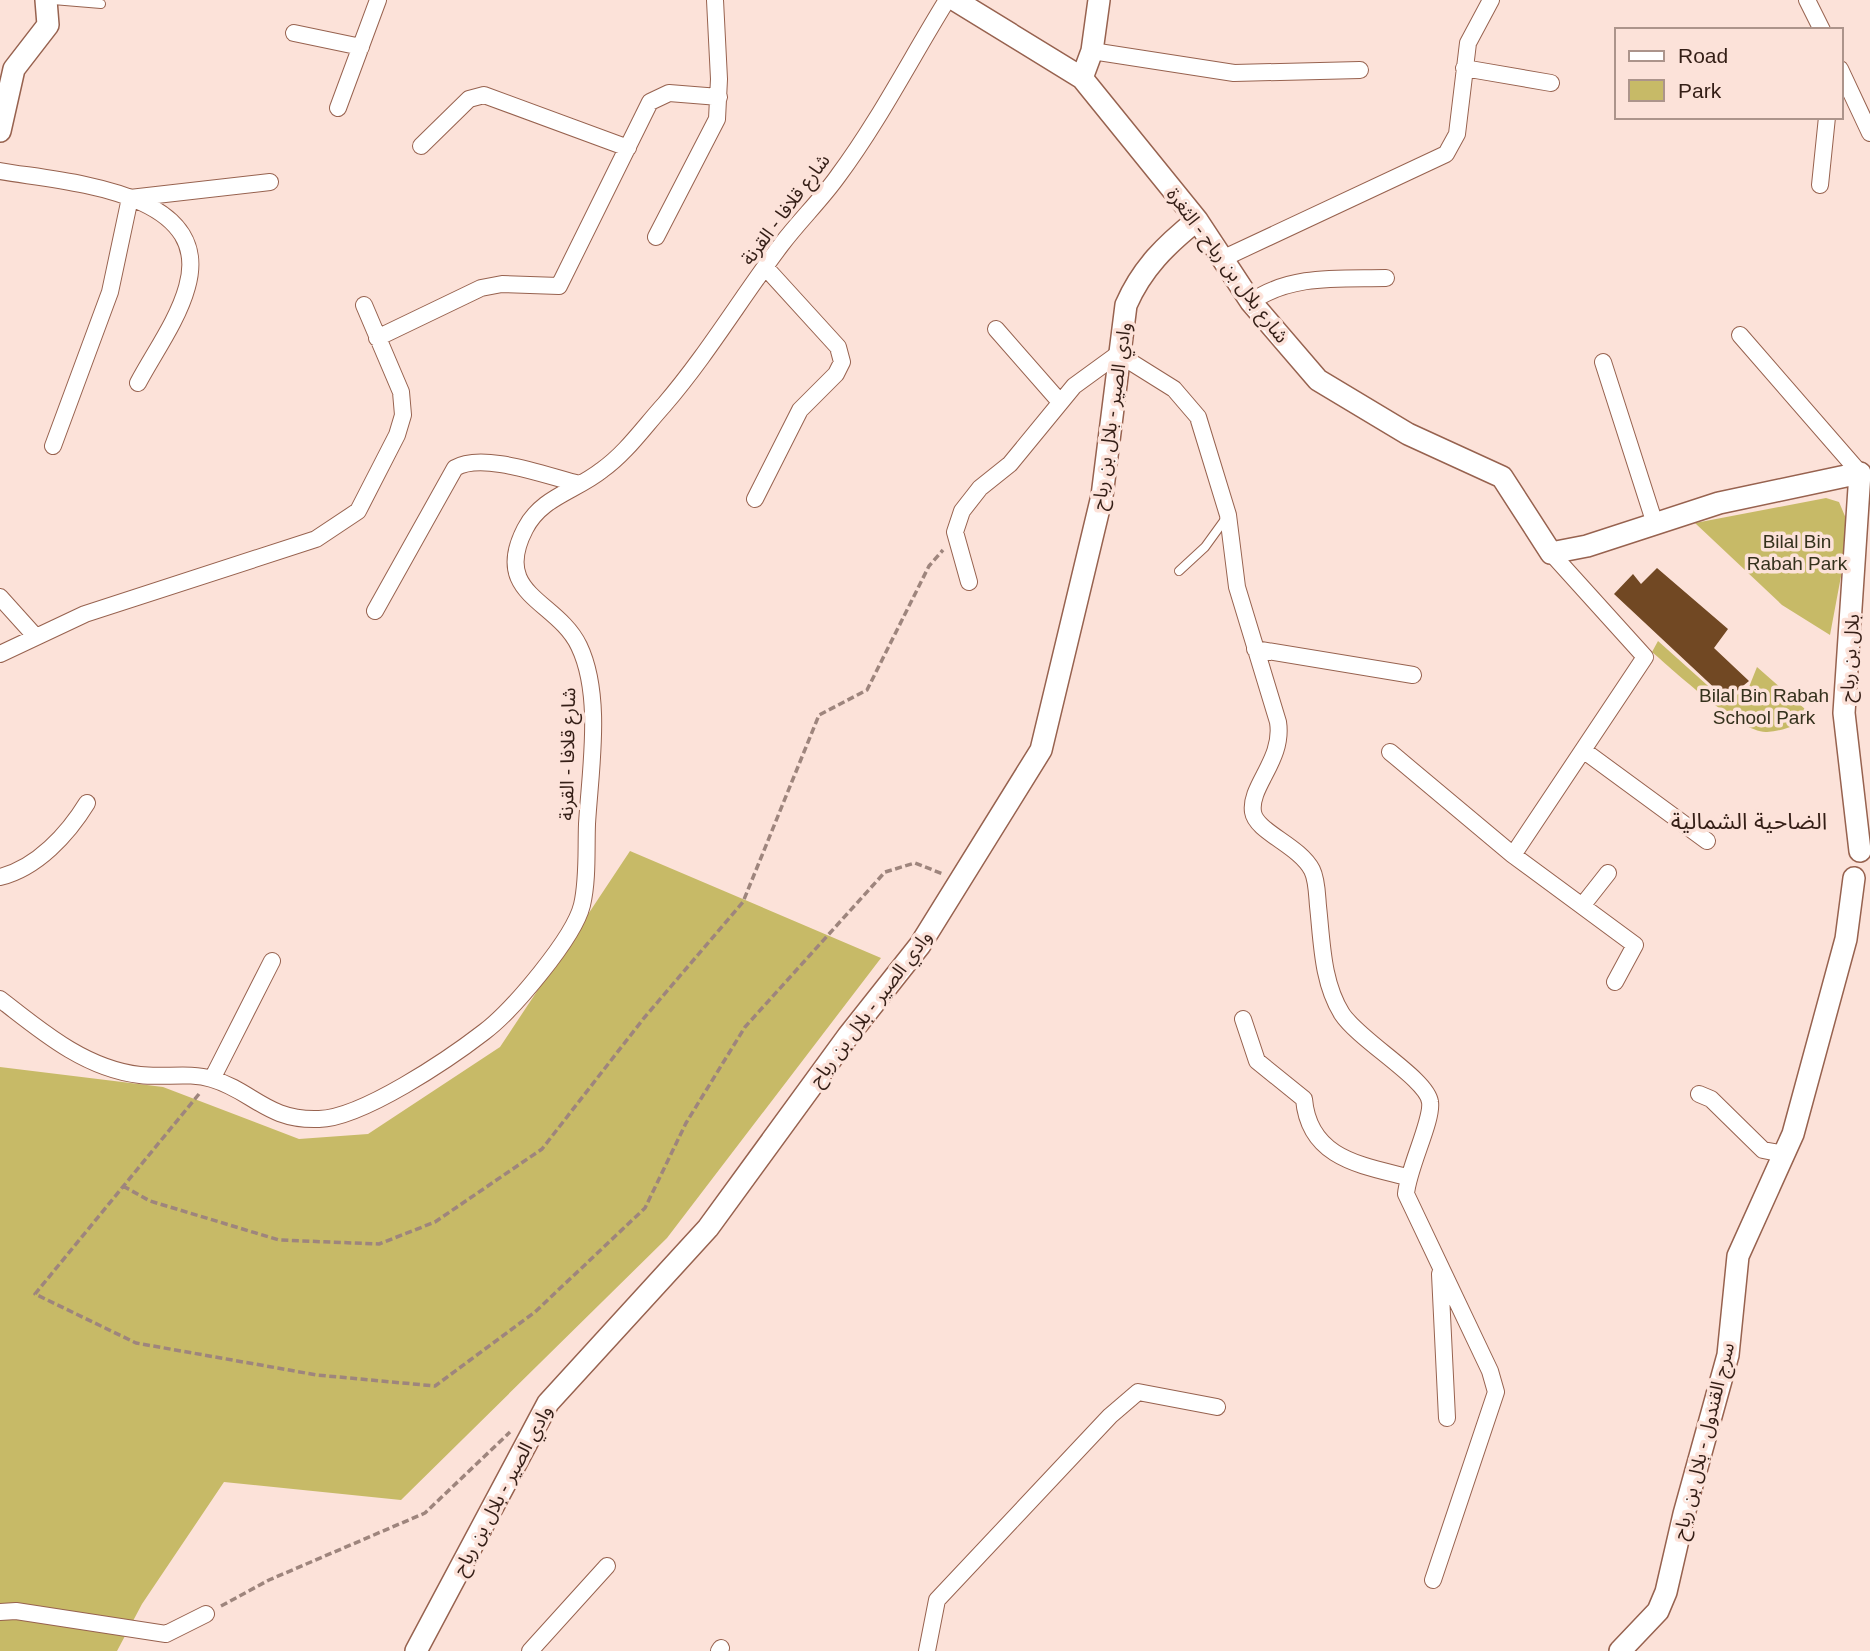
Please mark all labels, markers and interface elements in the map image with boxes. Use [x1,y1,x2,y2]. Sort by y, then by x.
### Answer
legend [1615,28,1842,119]
text: Road [1678,44,1728,67]
text: Park [1678,79,1722,102]
street label: شارع قلافا - القرنة [737,150,836,271]
street label: شارع بلال بن رباح - الثغرة [1160,184,1293,349]
street label: وادي الصير - بلال بن رباح [1088,321,1139,512]
park label: Bilal Bin Rabah Park [1747,531,1848,574]
street label: بلال بن رباح [1836,613,1866,703]
park label: Bilal Bin Rabah School Park [1699,685,1829,728]
street label: شارع قلافا - القرنة [556,687,582,821]
district label: الضاحية الشمالية [1671,808,1827,834]
street label: وادي الصير - بلال بن رباح [805,926,939,1093]
street label: سرج القندول - بلال بن رباح [1669,1340,1741,1543]
street label: وادي الصير - بلال بن رباح [449,1402,560,1581]

